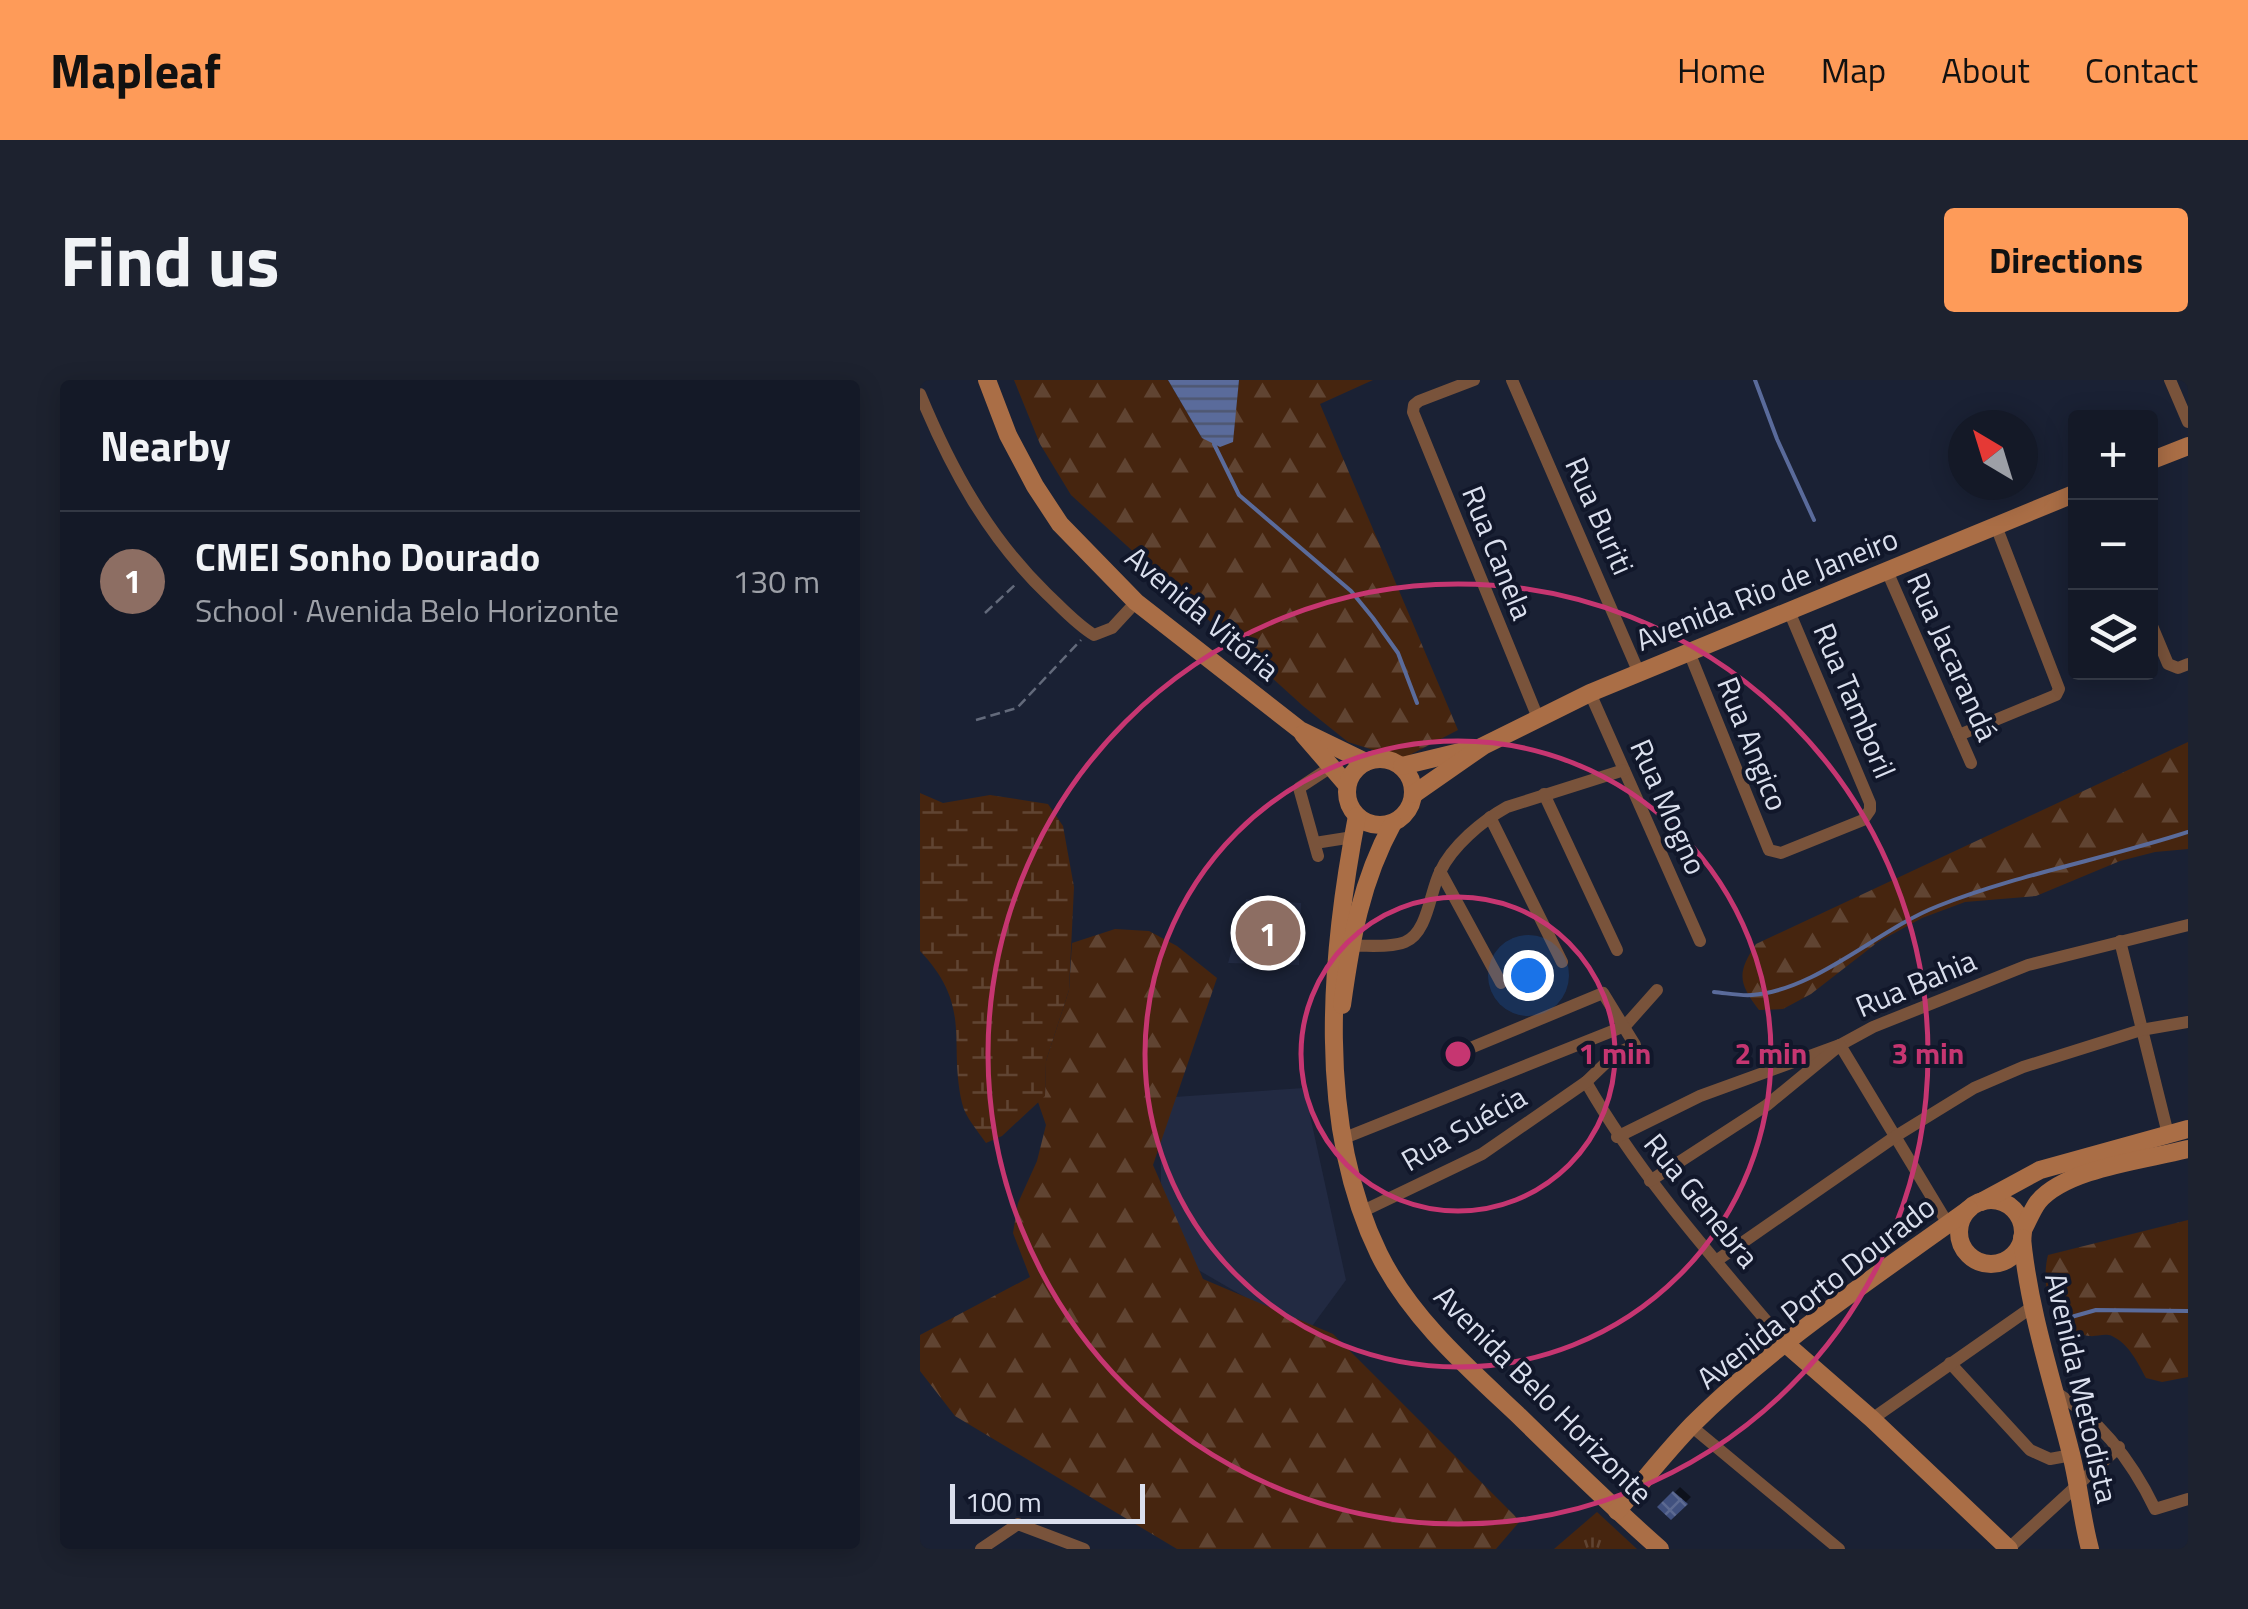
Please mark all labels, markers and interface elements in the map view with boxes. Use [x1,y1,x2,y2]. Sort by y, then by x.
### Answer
text: Mapleaf [50,34,221,107]
text: Home [1677,43,1766,97]
text: Map [1821,43,1886,97]
text: About [1941,43,2030,97]
text: Contact [2085,43,2198,97]
text: Find us [60,207,280,313]
button: Directions [1944,208,2188,312]
north arrow [1948,410,2038,500]
map controls [2068,410,2158,680]
button: + [2068,410,2158,500]
text: Nearby [100,413,231,477]
street label: Rua Buriti [1554,449,1646,582]
street label: Rua Canela [1450,479,1546,626]
button: − [2068,500,2158,590]
street label: Avenida Rio de Janeiro [1628,515,1905,663]
text: CMEI Sonho Dourado [195,528,540,586]
street label: Avenida Vitória [1115,535,1290,692]
text: 1 [124,557,141,605]
text: 130 m [732,557,820,605]
street label: Rua Jacarandá [1895,565,2011,748]
text: School · Avenida Belo Horizonte [195,586,619,634]
button: layers [2068,590,2158,680]
street label: Rua Tamboril [1802,616,1908,785]
street label: Rua Angico [1705,670,1801,817]
street label: Rua Mogno [1619,731,1719,882]
pin: 1 [1236,896,1300,970]
street label: Rua Bahia [1848,937,1983,1029]
your location [1503,950,1554,1001]
text: 1 min [1579,1030,1651,1076]
text: 2 min [1735,1030,1807,1076]
text: 3 min [1892,1030,1964,1076]
centre of rings [1440,1036,1476,1072]
street label: Rua Suécia [1392,1074,1535,1183]
street label: Rua Genebra [1633,1123,1771,1278]
street label: Avenida Porto Dourado [1686,1184,1945,1400]
street label: Avenida Metodista [2033,1268,2131,1508]
street label: Avenida Belo Horizonte [1424,1274,1664,1514]
scale bar [950,1479,1145,1524]
text: 100 m [965,1480,1042,1523]

